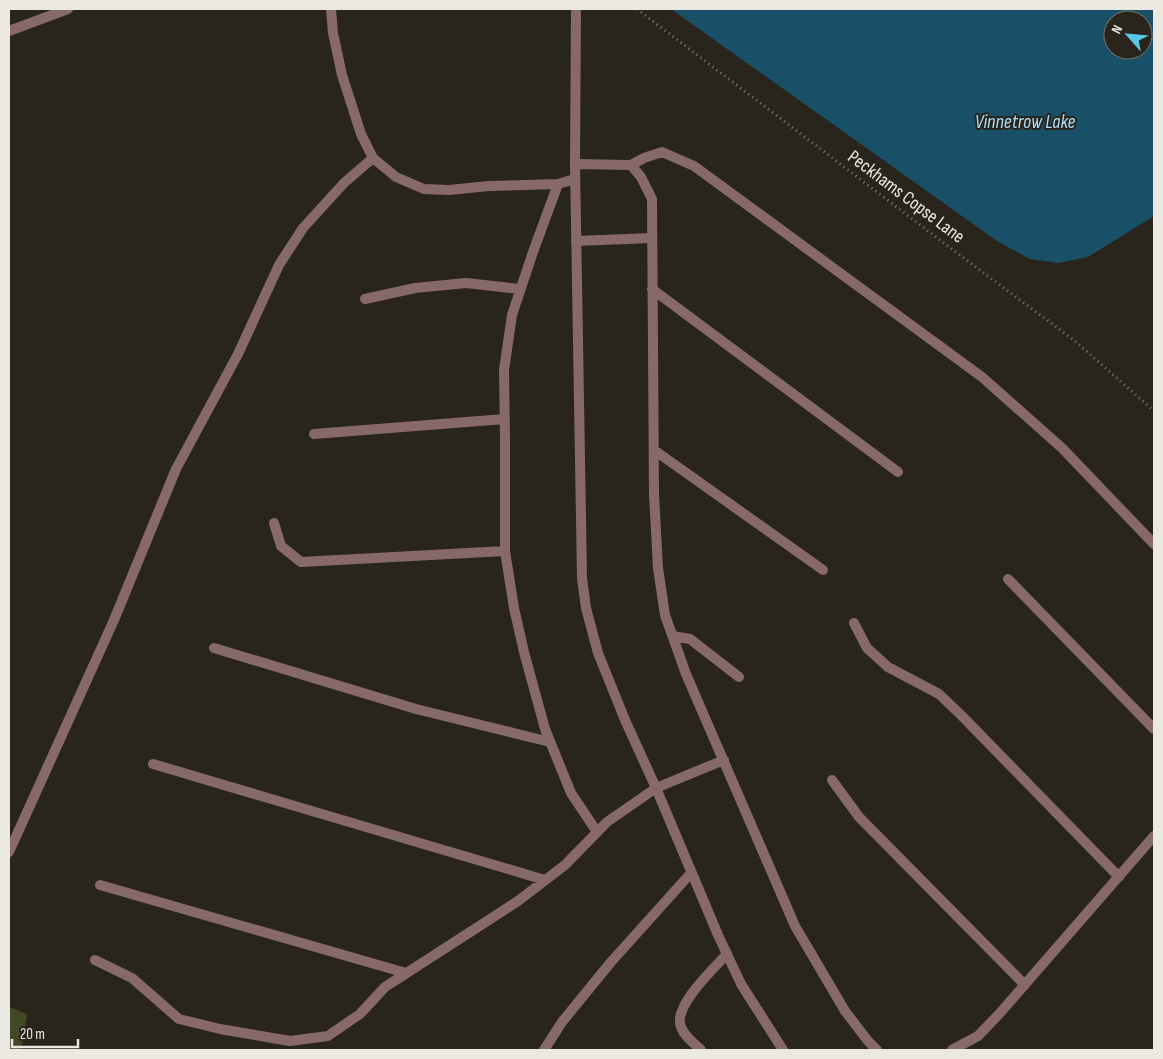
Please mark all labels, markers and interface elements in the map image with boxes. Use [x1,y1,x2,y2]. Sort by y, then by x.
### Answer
north arrow [1103,10,1153,60]
text: N [1108,22,1126,37]
water label: Vinnetrow Lake [975,110,1076,134]
street label: Peckhams Copse Lane [843,146,969,248]
scale bar [12,1016,79,1048]
text: 20 m [20,1025,45,1044]

